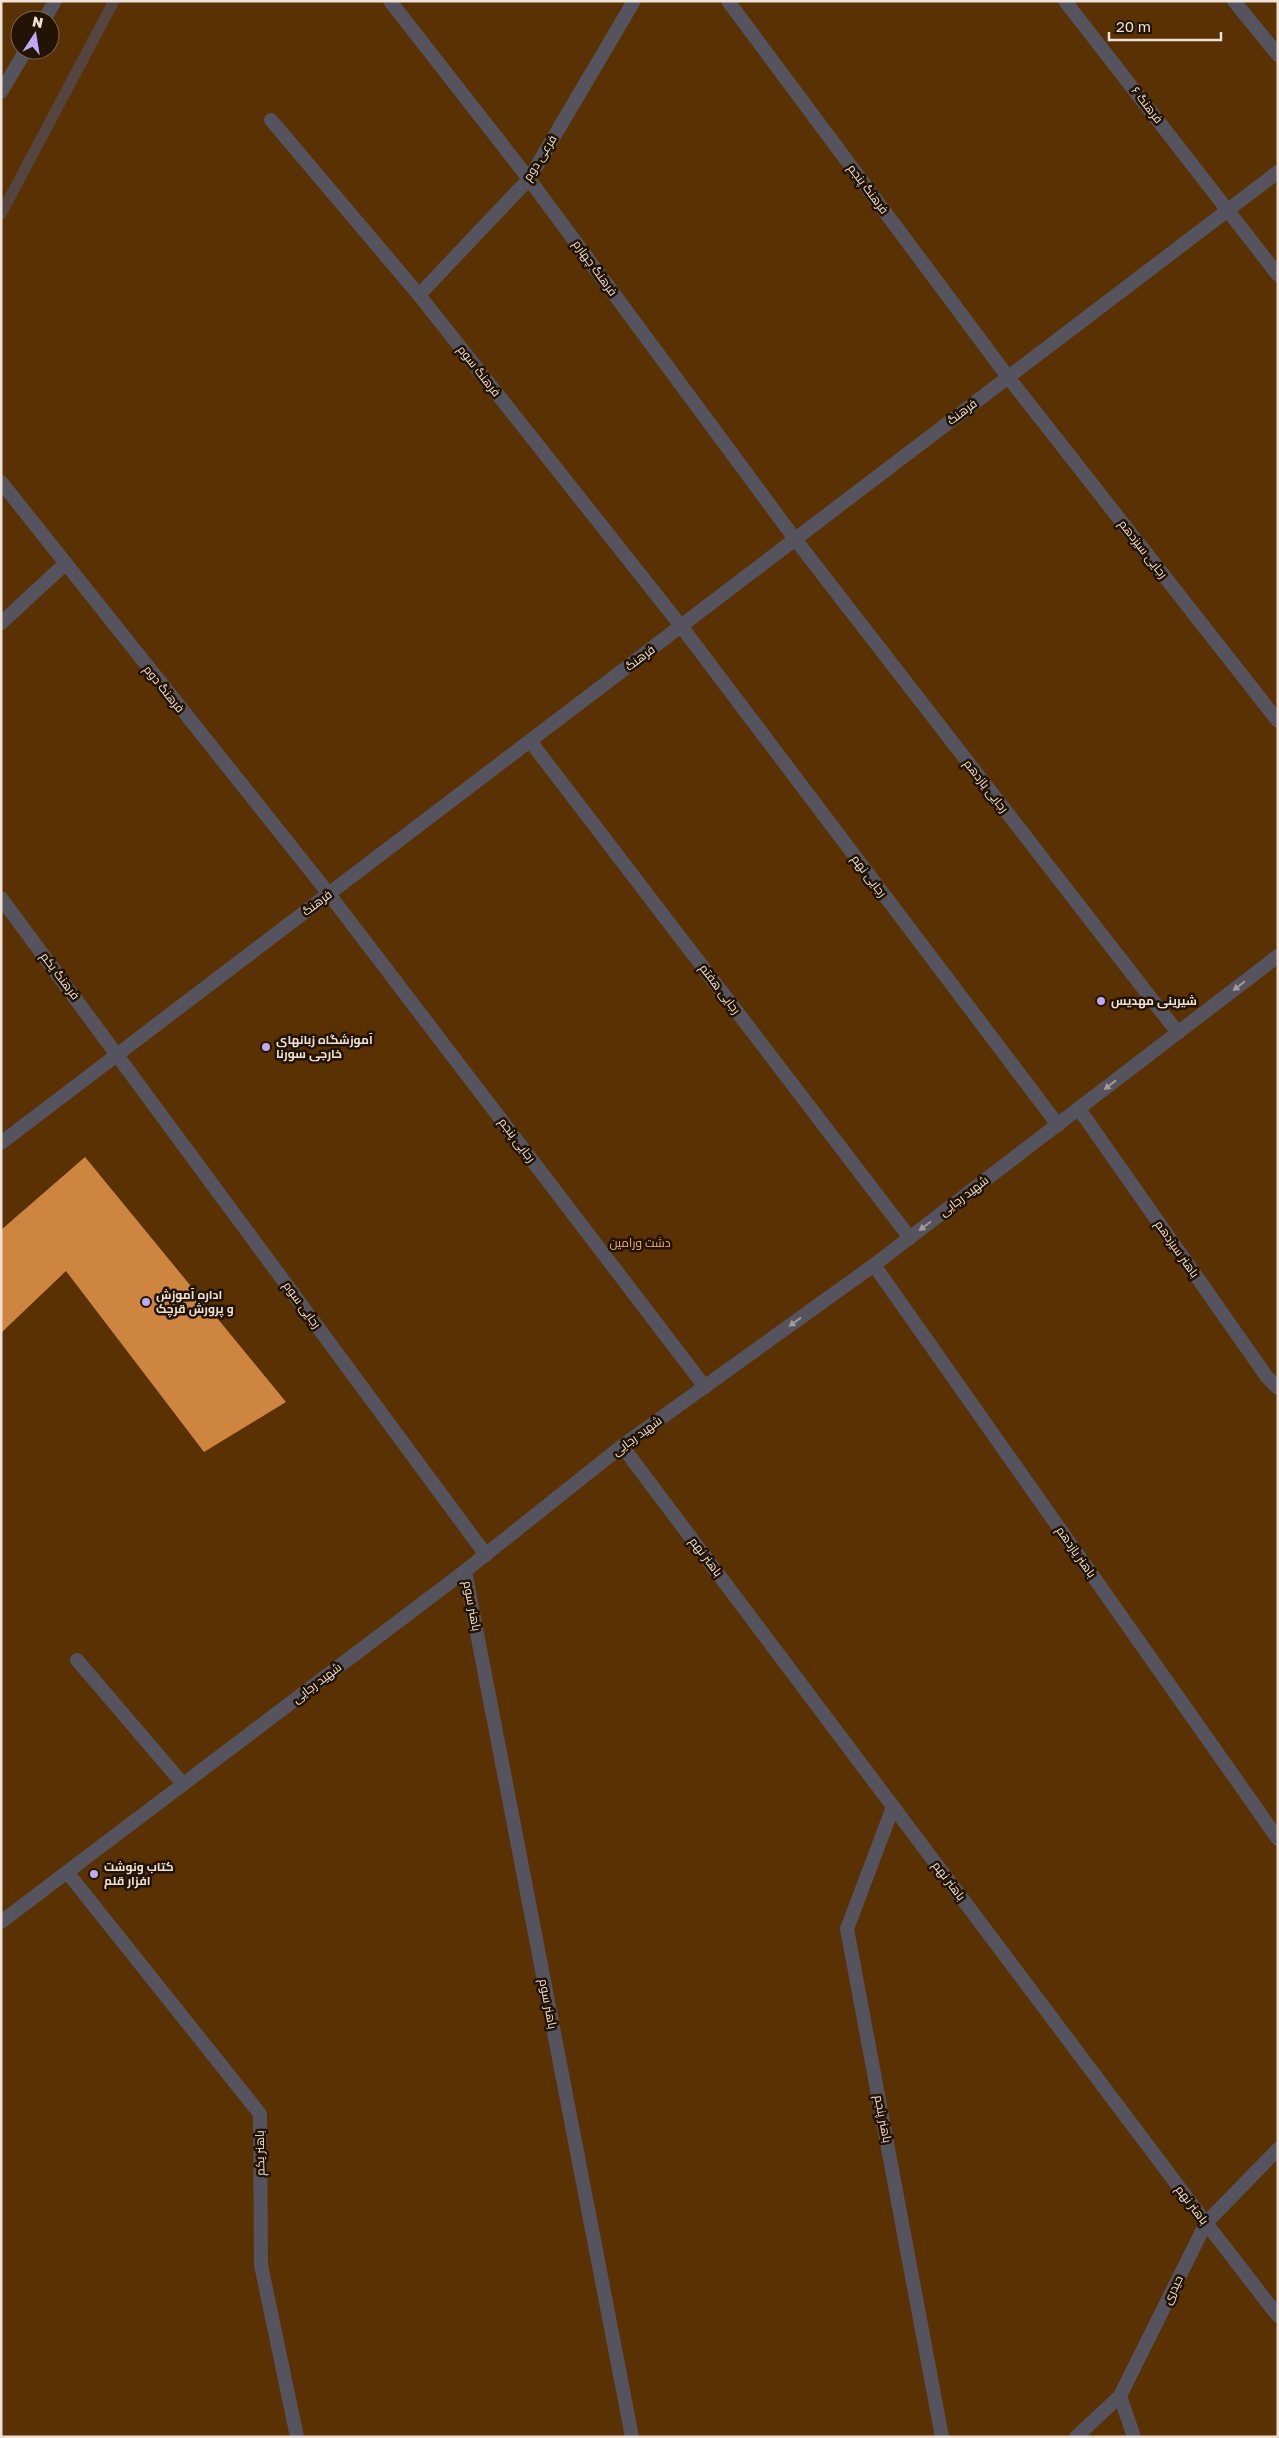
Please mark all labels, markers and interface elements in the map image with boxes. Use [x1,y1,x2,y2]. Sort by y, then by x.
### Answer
north arrow [10,10,60,60]
scale bar [1109,10,1222,42]
text: N [31,12,45,31]
text: 20 m [1116,17,1151,35]
street label: فرهنگ ۶ [1128,83,1166,126]
street label: فرعی دوم [520,132,560,184]
street label: فرهنگ پنجم [843,161,892,218]
street label: فرهنگ چهارم [568,237,621,300]
street label: فرهنگ سوم [454,342,504,400]
street label: فرهنگ [944,395,980,428]
street label: رجایی سیزدهم [1115,516,1171,582]
street label: فرهنگ [622,641,658,674]
street label: فرهنگ دوم [140,662,188,716]
street label: رجایی یازدهم [960,756,1012,816]
street label: رجایی نهم [848,852,890,900]
street label: فرهنگ [299,886,335,919]
street label: فرهنگ یکم [37,949,83,1003]
street label: رجایی هفتم [696,961,744,1017]
one-way arrow [1233,980,1246,991]
place label: شیرینی مهدیس [1111,993,1197,1009]
marker: شیرینی مهدیس [1095,995,1107,1007]
place label: آموزشگاه زبانهای خارجی سورنا [276,1032,373,1062]
marker: آموزشگاه زبانهای خارجی سورنا [260,1041,272,1053]
one-way arrow [1103,1080,1117,1090]
street label: رجایی پنجم [494,1114,539,1166]
street label: شهید رجایی [936,1172,991,1219]
street label: باهنر سیزدهم [1151,1217,1203,1281]
one-way arrow [919,1220,932,1231]
park label: دشت ورامین [609,1235,671,1250]
street label: رجایی سوم [279,1278,325,1332]
place label: اداره آموزش و پرورش قرچک [156,1287,234,1318]
marker: اداره آموزش و پرورش قرچک [140,1296,152,1308]
one-way arrow [788,1317,802,1327]
street label: شهید رجایی [609,1412,665,1459]
street label: باهنر یازدهم [1052,1523,1100,1581]
street label: باهنر نهم [686,1534,726,1580]
street label: باهنر سوم [459,1580,485,1632]
street label: شهید رجایی [289,1659,344,1706]
street label: باهنر نهم [929,1858,969,1904]
place label: کتاب ونوشت افزار قلم [104,1859,174,1889]
marker: کتاب ونوشت افزار قلم [88,1868,100,1880]
street label: باهنر سوم [535,1978,561,2030]
street label: باهنر پنجم [870,2094,895,2144]
street label: باهنر یکم [252,2130,268,2176]
street label: باهنر نهم [1172,2182,1212,2228]
street label: حیدری [1159,2273,1186,2307]

